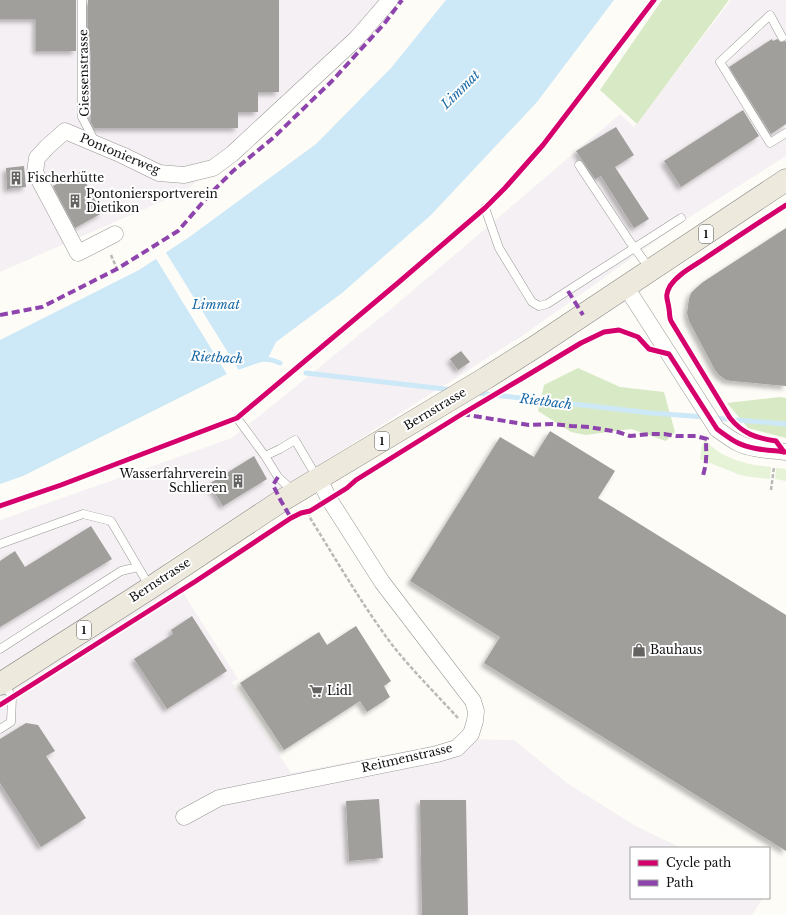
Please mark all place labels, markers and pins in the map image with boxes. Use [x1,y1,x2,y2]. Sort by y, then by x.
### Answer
building icon: Fischerhütte [8,170,24,186]
place label: Fischerhütte [27,170,104,185]
place label: Pontoniersportverein Dietikon [86,186,218,215]
building icon: Pontoniersportverein Dietikon [67,193,83,209]
place label: Wasserfahrverein Schlieren [118,466,227,495]
building icon: Wasserfahrverein Schlieren [230,473,246,489]
shop icon: Bauhaus [631,642,647,658]
place label: Bauhaus [650,642,702,657]
supermarket icon: Lidl [308,683,324,699]
place label: Lidl [327,683,352,698]

